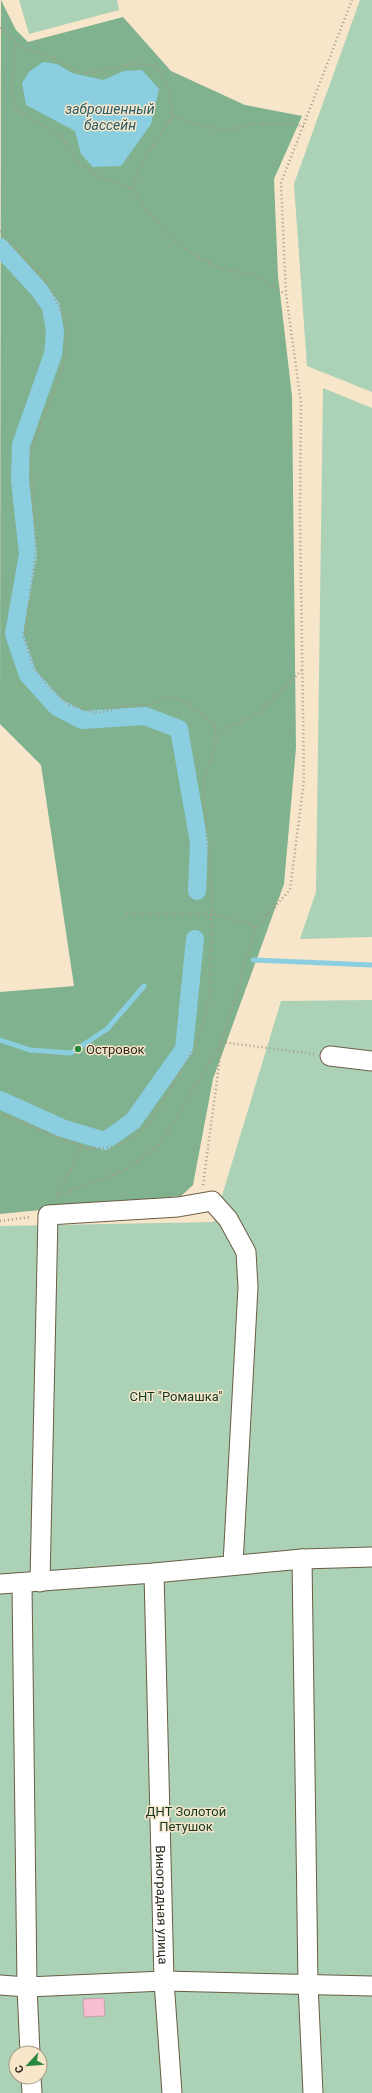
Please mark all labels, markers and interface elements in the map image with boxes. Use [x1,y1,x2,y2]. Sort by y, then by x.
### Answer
water label: заброшенный бассейн [65,101,155,133]
place label: Островок [86,1042,145,1057]
marker: Островок [73,1044,83,1054]
park label: СНТ "Ромашка" [129,1389,223,1404]
park label: ДНТ Золотой Петушок [146,1804,226,1834]
street label: Виноградная улица [153,1845,171,1965]
north arrow [8,2045,48,2085]
text: С [12,2063,27,2075]

